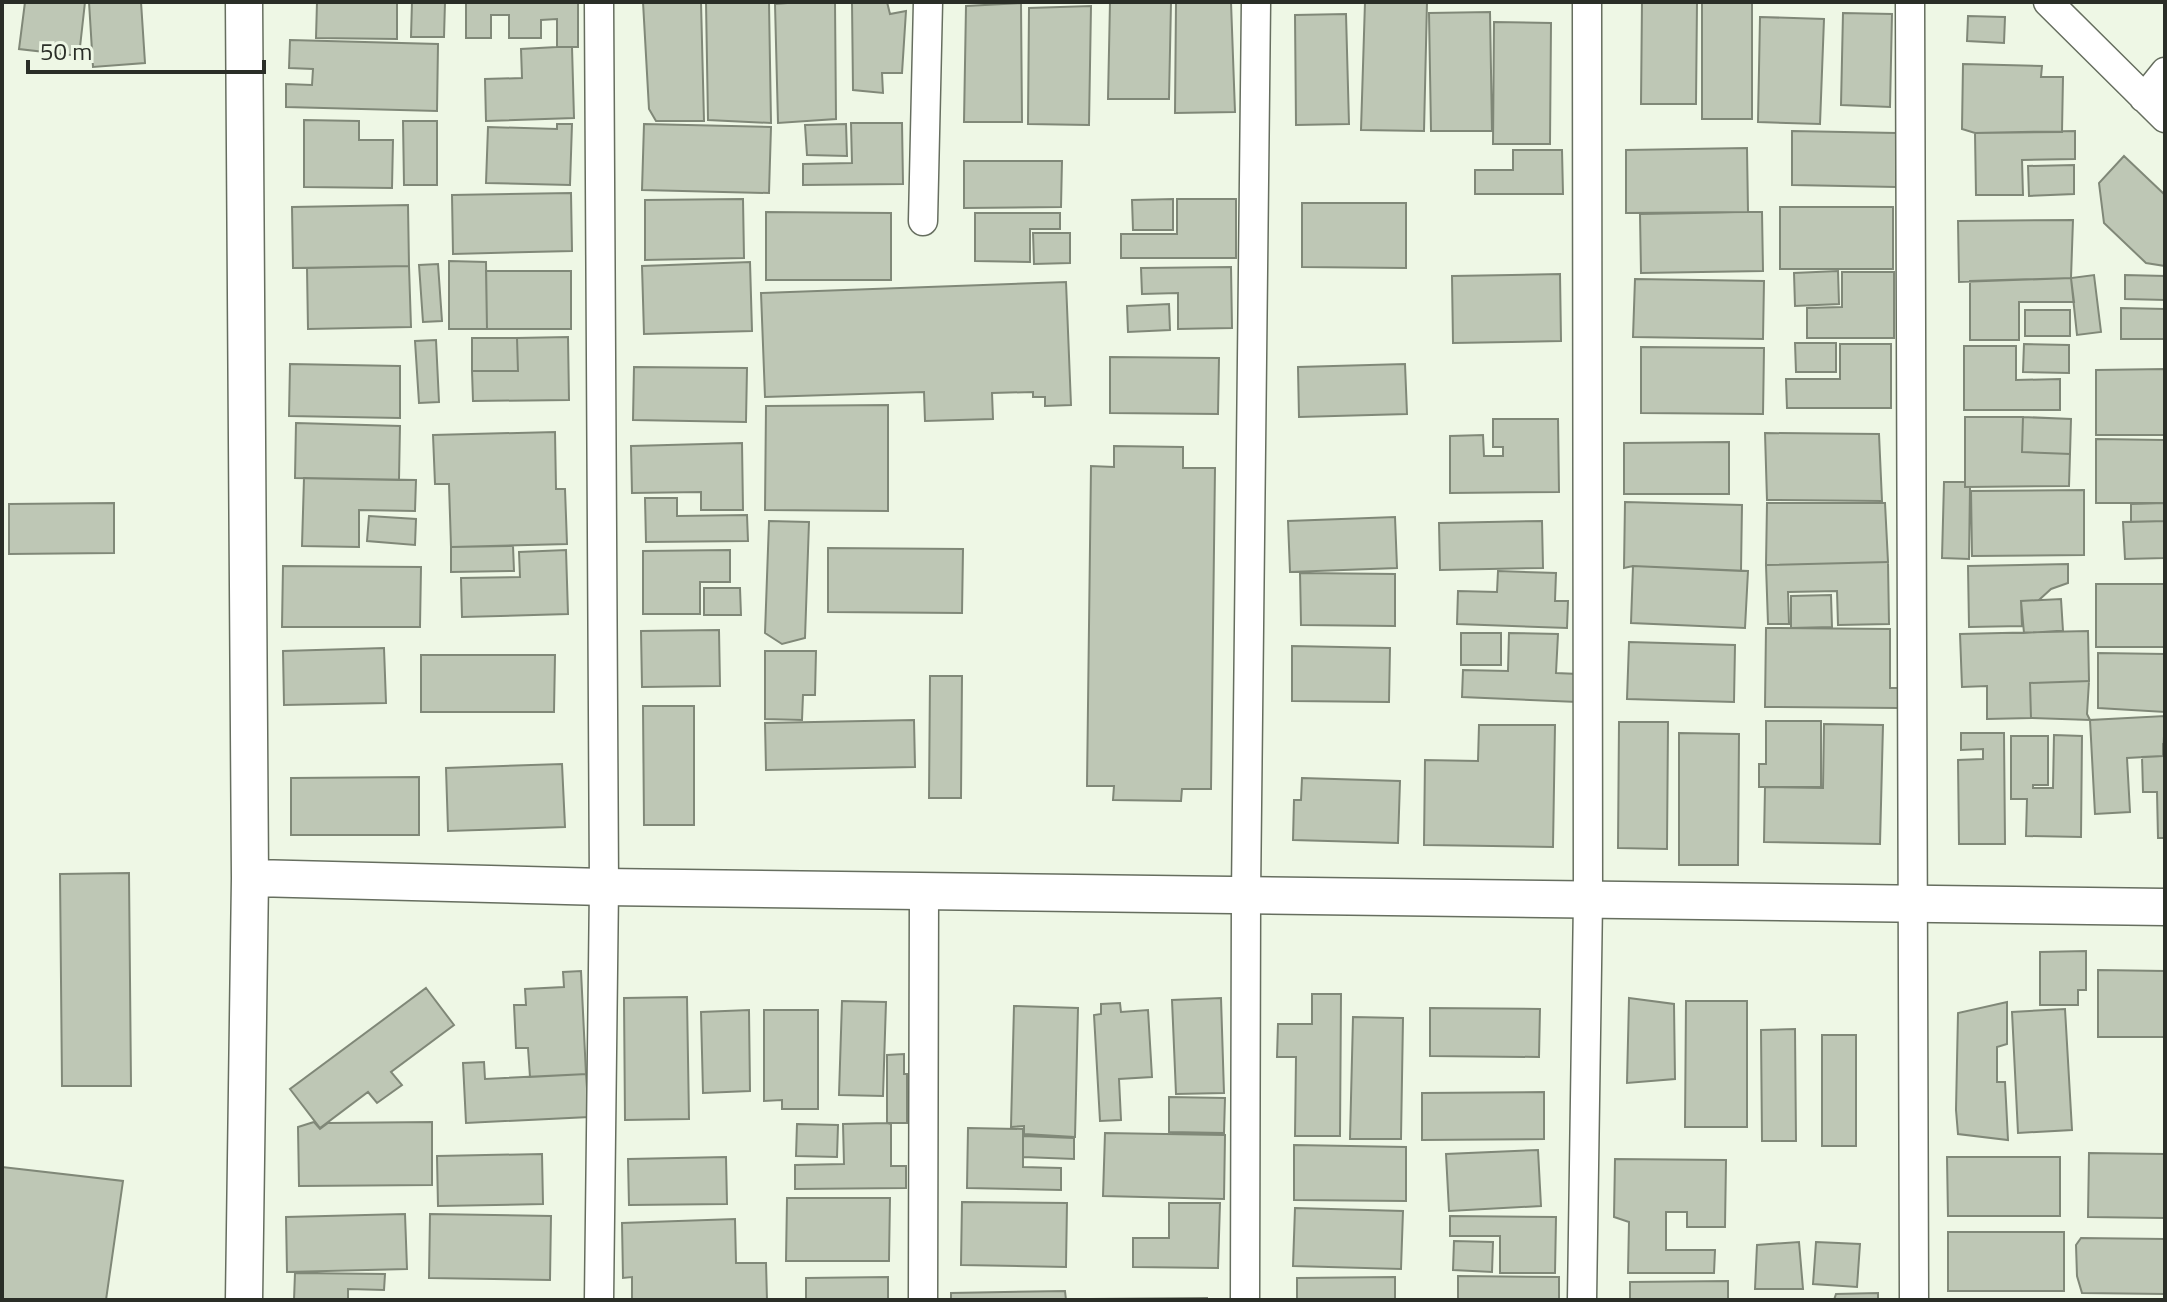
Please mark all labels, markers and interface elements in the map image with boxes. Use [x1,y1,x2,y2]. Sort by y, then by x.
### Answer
scale bar [28,24,264,74]
text: 50 m [40,33,92,69]

